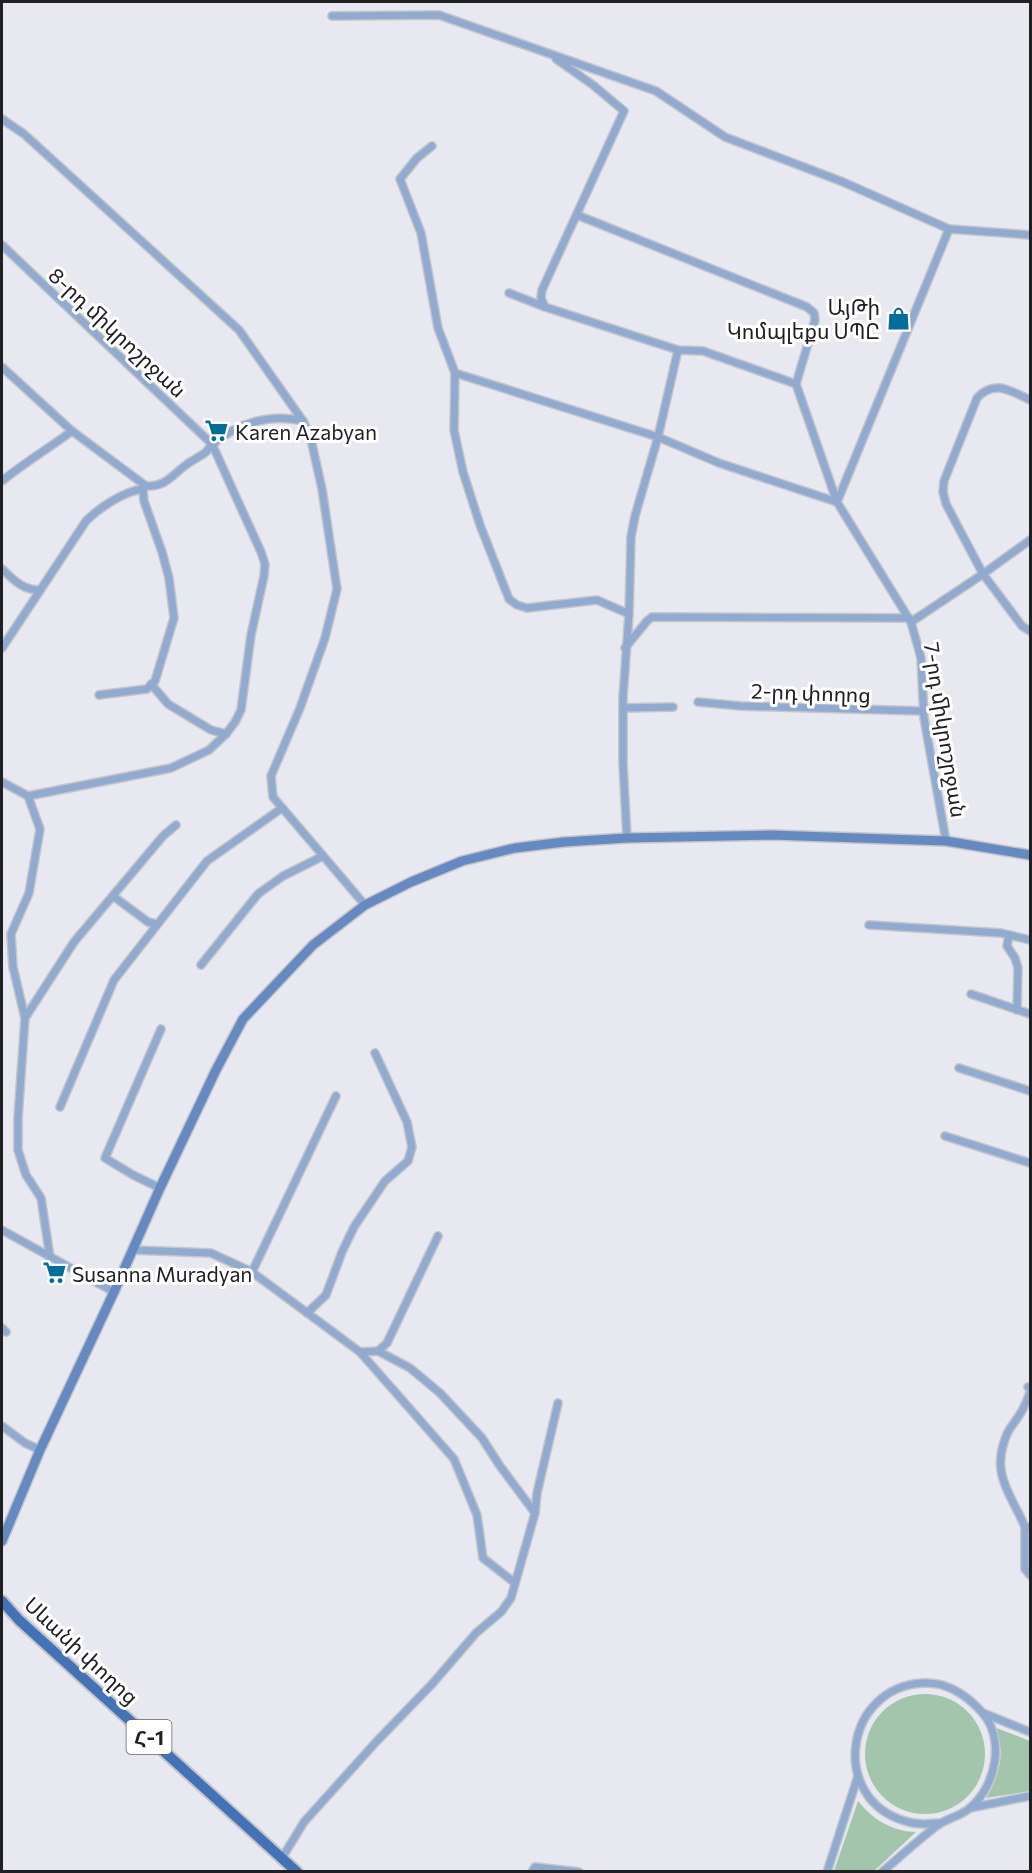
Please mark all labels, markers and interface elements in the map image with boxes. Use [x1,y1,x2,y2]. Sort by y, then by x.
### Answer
street label: 8-րդ միկրոշրջան [43,262,192,403]
place label: ԱյԹի Կոմպլեքս ՍՊԸ [727,294,880,344]
shop icon: ԱյԹի Կոմպլեքս ՍՊԸ [885,305,911,331]
supermarket icon: Karen Azabyan [204,418,230,444]
place label: Karen Azabyan [235,419,377,444]
street label: 7-րդ միկրոշրջան [919,641,972,820]
street label: 2-րդ փողոց [751,677,871,708]
supermarket icon: Susanna Muradyan [41,1260,67,1286]
place label: Susanna Muradyan [72,1261,252,1286]
street label: Սևանի փողոց [19,1591,144,1710]
road number: Հ-1 [126,1720,172,1754]

